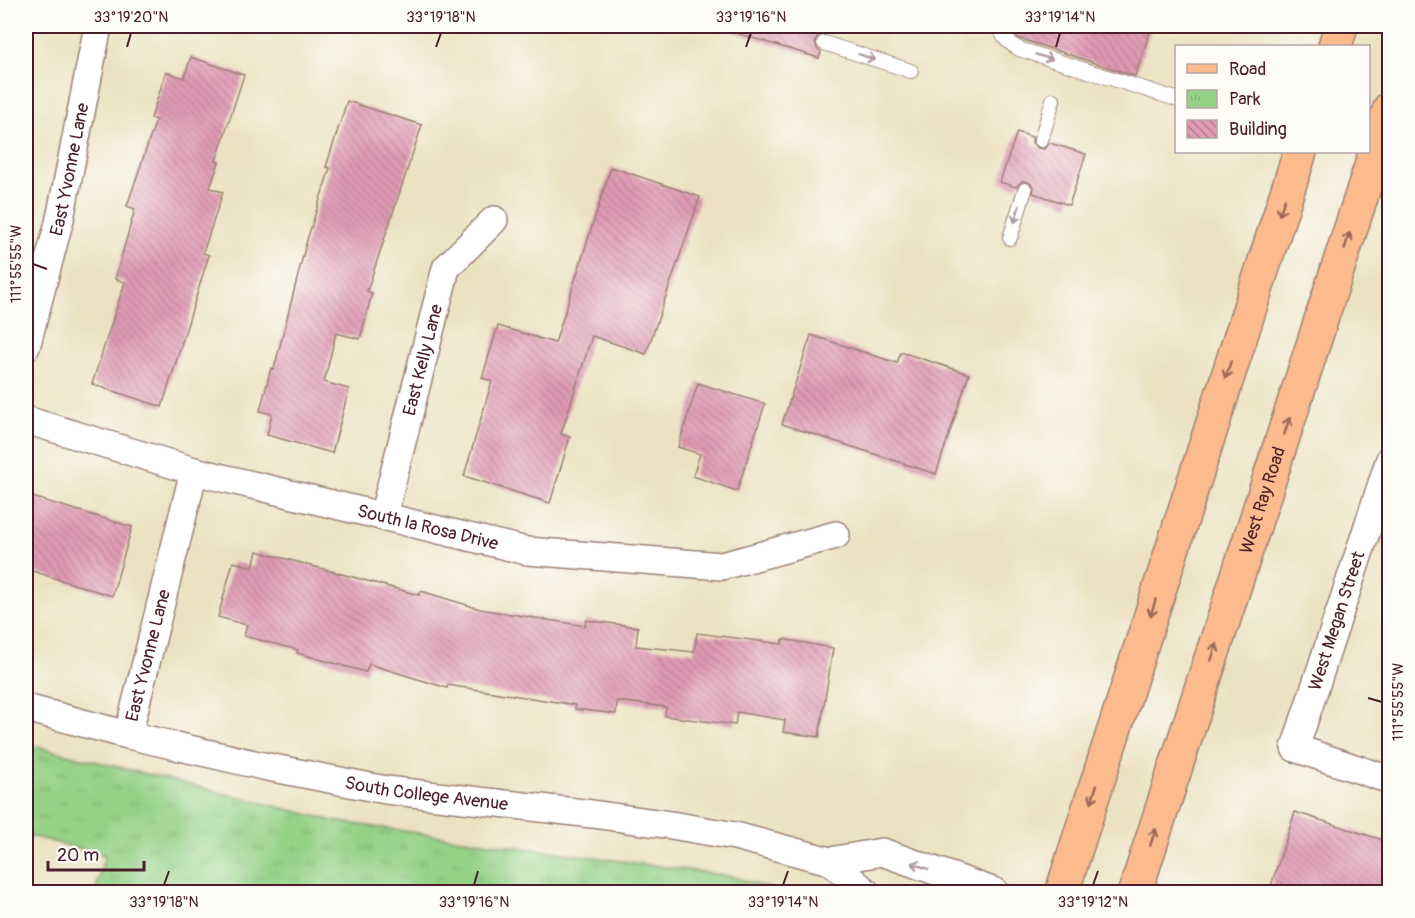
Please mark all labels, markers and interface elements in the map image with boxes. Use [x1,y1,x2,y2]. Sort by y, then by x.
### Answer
text: 33°19'20"N [94,8,168,27]
text: 33°19'18"N [406,8,476,27]
text: 33°19'16"N [716,8,786,27]
text: 33°19'14"N [1025,8,1095,27]
legend [1175,45,1370,153]
one-way arrow [858,52,877,63]
one-way arrow [1034,52,1053,63]
text: Road [1229,58,1266,81]
text: Park [1229,88,1261,111]
street label: East Yvonne Lane [44,101,94,238]
text: Building [1229,118,1287,141]
one-way arrow [1275,197,1286,216]
one-way arrow [1011,204,1022,223]
text: 111°55'55"W [7,225,26,303]
one-way arrow [1342,232,1353,251]
street label: East Kelly Lane [398,302,448,418]
one-way arrow [1222,360,1233,379]
one-way arrow [1282,417,1293,436]
street label: West Ray Road [1234,444,1291,557]
street label: South la Rosa Drive [355,499,501,555]
street label: West Megan Street [1304,548,1371,694]
street label: East Yvonne Lane [120,587,175,724]
one-way arrow [1147,598,1158,617]
one-way arrow [1209,643,1220,662]
text: 111°55'55"W [1389,663,1408,741]
street label: South College Avenue [343,771,509,816]
one-way arrow [1088,784,1099,803]
one-way arrow [1148,828,1159,847]
scale bar [48,834,144,872]
text: 20 m [57,844,99,867]
one-way arrow [911,859,930,870]
text: 33°19'18"N [129,893,199,912]
text: 33°19'16"N [439,893,509,912]
text: 33°19'14"N [748,893,818,912]
text: 33°19'12"N [1058,893,1128,912]

